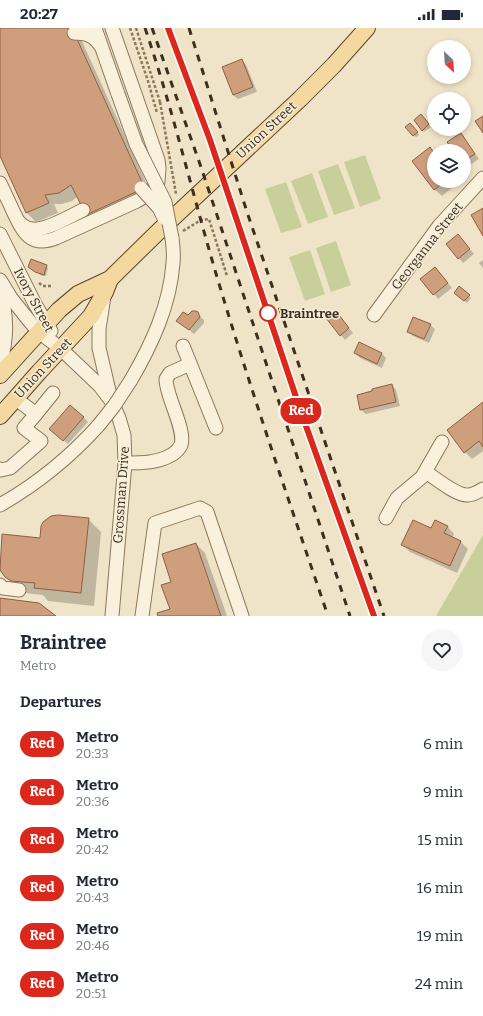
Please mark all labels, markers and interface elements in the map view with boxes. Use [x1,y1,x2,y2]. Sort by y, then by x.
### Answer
text: 20:27 [20,5,58,23]
north arrow [427,40,471,84]
map controls [427,40,471,188]
button: locate [427,92,471,136]
street label: Union Street [233,98,299,162]
button: layers [427,144,471,188]
street label: Georganna Street [388,199,466,293]
street label: Ivory Street [11,265,57,335]
marker: Braintree [259,304,277,322]
place label: Braintree [280,306,339,321]
street label: Union Street [11,335,75,401]
line badge: Red [278,398,324,424]
text: Red [288,402,314,419]
street label: Grossman Drive [110,446,132,544]
button: heart [421,629,463,671]
text: Braintree [20,631,106,654]
text: Metro [20,658,56,673]
text: Departures [20,693,101,711]
text: Metro [76,728,119,746]
text: Red [29,735,55,752]
text: 6 min [423,735,463,753]
text: 20:33 [76,746,109,761]
text: Metro [76,776,119,794]
text: Red [29,783,55,800]
text: 9 min [423,783,463,801]
text: 20:36 [76,794,109,809]
text: Metro [76,824,119,842]
text: Red [29,831,55,848]
text: 15 min [418,831,463,849]
text: 20:42 [76,842,109,857]
text: Metro [76,872,119,890]
text: Red [29,879,55,896]
text: 16 min [417,879,463,897]
text: 20:43 [76,890,109,905]
text: Metro [76,920,119,938]
text: Red [29,927,55,944]
text: 19 min [417,927,463,945]
text: 20:46 [76,938,109,953]
text: Metro [76,968,119,986]
text: Red [29,975,55,992]
text: 24 min [415,975,463,993]
text: 20:51 [76,986,106,1001]

